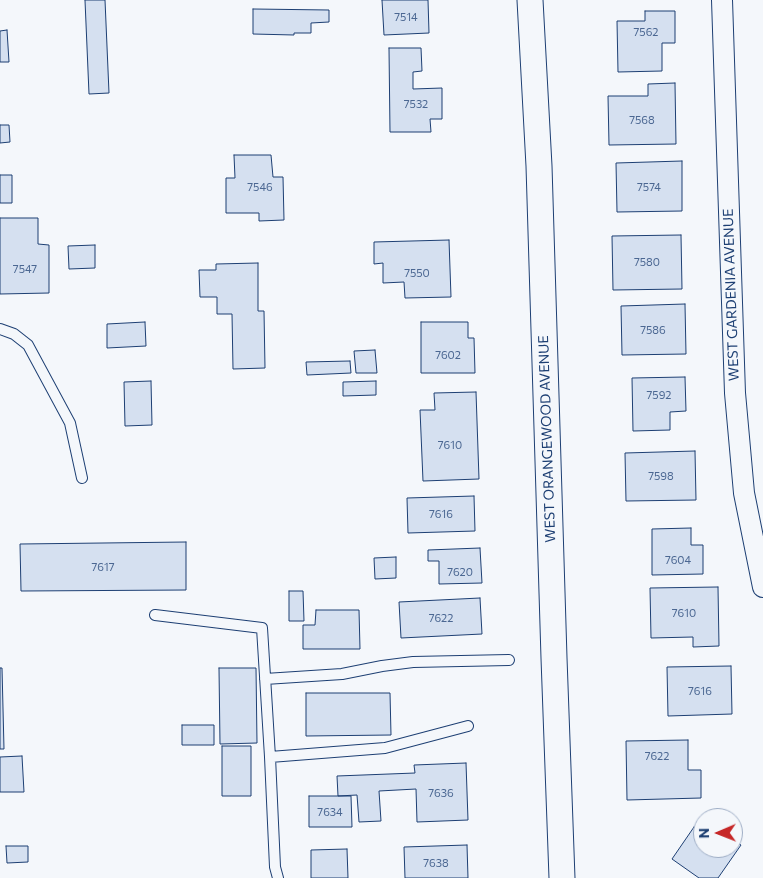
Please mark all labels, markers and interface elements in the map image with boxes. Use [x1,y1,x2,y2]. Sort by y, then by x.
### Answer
house number: 7514 [394,10,418,24]
house number: 7562 [634,25,658,39]
house number: 7532 [404,97,428,111]
house number: 7568 [629,113,655,127]
house number: 7546 [247,180,273,194]
house number: 7574 [637,180,661,194]
street label: WEST GARDENIA AVENUE [720,208,742,382]
house number: 7580 [634,255,660,269]
house number: 7547 [13,262,37,276]
house number: 7550 [404,266,430,280]
house number: 7586 [640,323,666,337]
street label: WEST ORANGEWOOD AVENUE [535,335,559,543]
house number: 7602 [435,348,461,362]
house number: 7592 [647,388,671,402]
house number: 7610 [438,438,462,452]
house number: 7598 [648,469,674,483]
house number: 7616 [429,507,453,521]
house number: 7604 [665,553,691,567]
house number: 7617 [92,560,114,574]
house number: 7620 [447,565,473,579]
house number: 7610 [672,606,696,620]
house number: 7622 [429,611,453,625]
house number: 7616 [688,684,712,698]
house number: 7622 [645,749,669,763]
house number: 7636 [428,786,454,800]
house number: 7634 [317,805,343,819]
north arrow [693,808,743,858]
text: N [695,828,712,839]
house number: 7638 [423,856,449,870]

